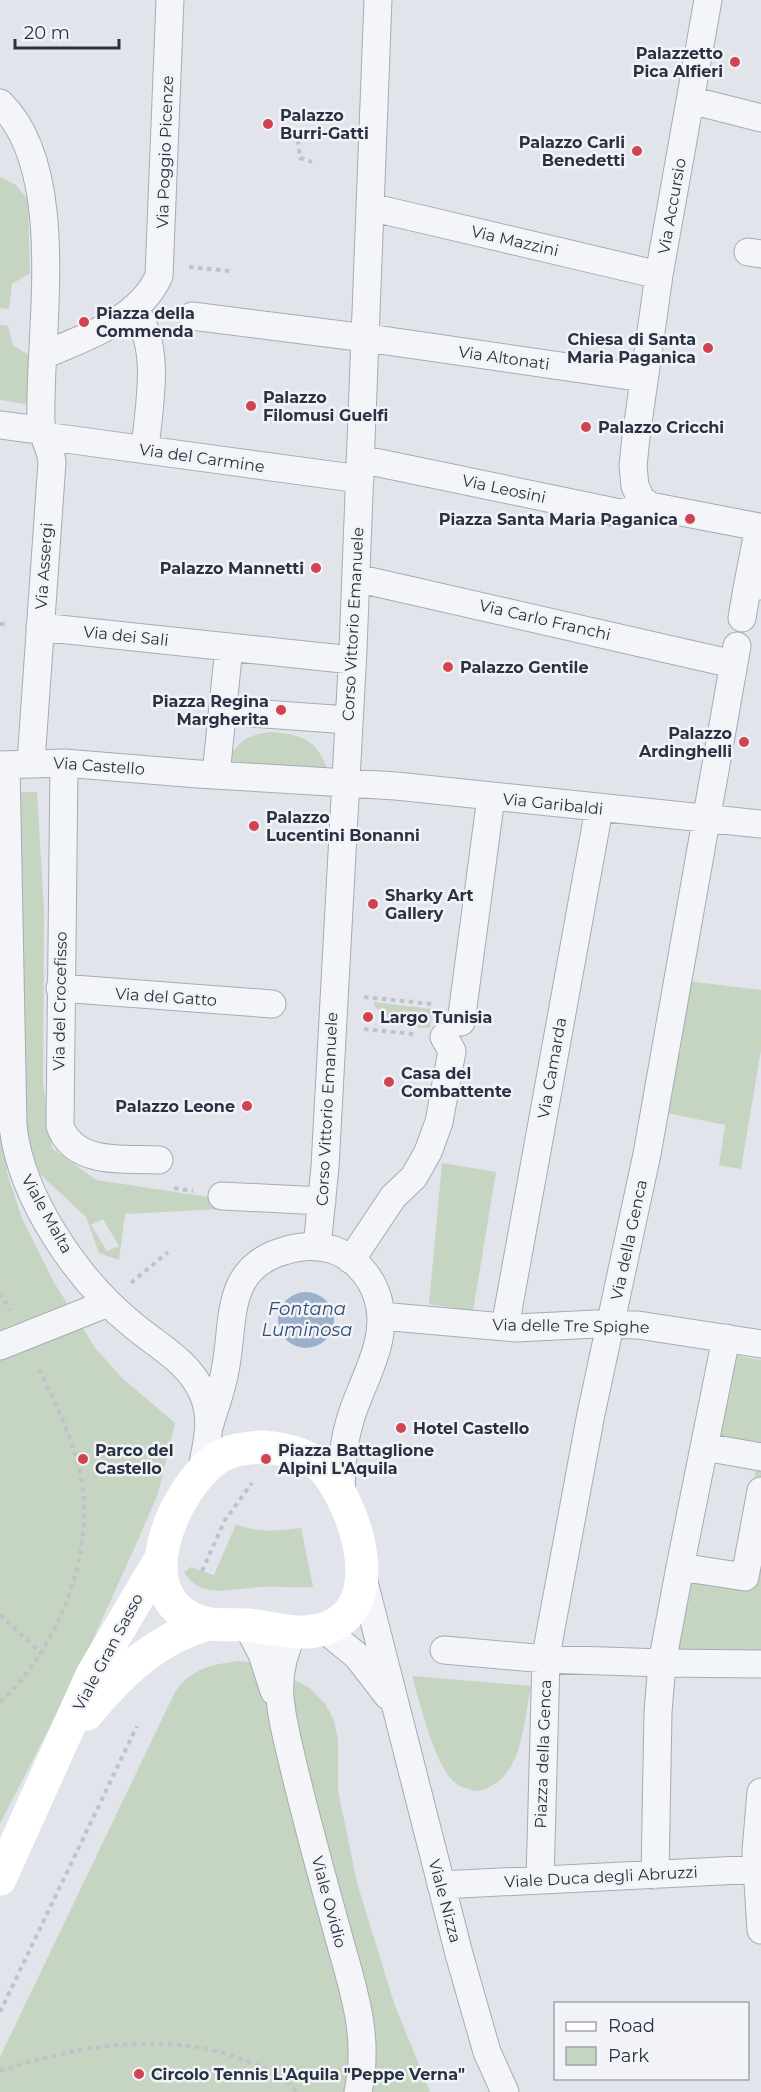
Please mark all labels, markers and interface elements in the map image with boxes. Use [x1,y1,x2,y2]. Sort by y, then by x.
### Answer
scale bar [15,12,118,50]
text: 20 m [24,22,70,44]
place label: Palazzetto Pica Alfieri [633,44,723,81]
marker: Palazzetto Pica Alfieri [728,55,742,69]
street label: Via Poggio Picenze [153,75,177,229]
place label: Palazzo Burri-Gatti [280,106,369,143]
marker: Palazzo Burri-Gatti [261,117,275,131]
place label: Palazzo Carli Benedetti [519,133,625,170]
marker: Palazzo Carli Benedetti [630,144,644,158]
street label: Via Accursio [654,156,690,256]
street label: Via Mazzini [469,222,561,260]
place label: Piazza della Commenda [96,304,195,341]
marker: Piazza della Commenda [77,315,91,329]
place label: Chiesa di Santa Maria Paganica [567,330,696,367]
marker: Chiesa di Santa Maria Paganica [701,341,715,355]
street label: Via Altonati [457,342,551,374]
place label: Palazzo Filomusi Guelfi [263,388,388,425]
marker: Palazzo Filomusi Guelfi [244,399,258,413]
place label: Palazzo Cricchi [598,418,724,437]
marker: Palazzo Cricchi [579,420,593,434]
street label: Via del Carmine [138,440,266,476]
street label: Via Leosini [460,471,548,507]
place label: Piazza Santa Maria Paganica [439,510,678,529]
marker: Piazza Santa Maria Paganica [683,512,697,526]
street label: Via Assergi [31,522,57,610]
street label: Corso Vittorio Emanuele [338,527,368,721]
place label: Palazzo Mannetti [160,559,304,578]
marker: Palazzo Mannetti [309,561,323,575]
street label: Via Carlo Franchi [477,596,613,644]
street label: Via dei Sali [82,622,170,650]
place label: Palazzo Gentile [460,658,588,677]
marker: Palazzo Gentile [441,660,455,674]
place label: Piazza Regina Margherita [152,692,269,729]
marker: Piazza Regina Margherita [274,703,288,717]
place label: Palazzo Ardinghelli [638,724,732,761]
marker: Palazzo Ardinghelli [737,735,751,749]
street label: Via Castello [53,753,145,779]
street label: Via Garibaldi [502,789,604,819]
place label: Palazzo Lucentini Bonanni [266,808,420,845]
marker: Palazzo Lucentini Bonanni [247,819,261,833]
place label: Sharky Art Gallery [385,886,474,923]
marker: Sharky Art Gallery [366,897,380,911]
street label: Via del Crocefisso [49,931,71,1071]
street label: Via del Gatto [114,984,218,1010]
place label: Largo Tunisia [380,1008,492,1027]
marker: Largo Tunisia [361,1010,375,1024]
street label: Corso Vittorio Emanuele [312,1012,342,1206]
street label: Via Camarda [534,1016,570,1120]
place label: Casa del Combattente [401,1064,512,1101]
marker: Casa del Combattente [382,1075,396,1089]
place label: Palazzo Leone [115,1097,235,1116]
marker: Palazzo Leone [240,1099,254,1113]
street label: Viale Malta [18,1171,76,1257]
street label: Via della Genca [607,1178,651,1302]
water label: Fontana Luminosa [262,1298,352,1341]
street label: Via delle Tre Spighe [492,1315,650,1337]
place label: Hotel Castello [413,1419,529,1438]
marker: Hotel Castello [394,1421,408,1435]
place label: Parco del Castello [95,1441,173,1478]
place label: Piazza Battaglione Alpini L'Aquila [277,1441,434,1478]
marker: Parco del Castello [76,1452,90,1466]
marker: Piazza Battaglione Alpini L'Aquila [259,1452,273,1466]
street label: Viale Gran Sasso [69,1590,147,1714]
street label: Piazza della Genca [531,1679,555,1829]
street label: Viale Ovidio [308,1854,350,1950]
street label: Viale Nizza [425,1857,465,1945]
street label: Viale Duca degli Abruzzi [504,1862,698,1892]
legend [554,2002,749,2080]
text: Road [608,2015,655,2037]
text: Park [608,2045,649,2067]
place label: Circolo Tennis L'Aquila "Peppe Verna" [151,2065,465,2084]
marker: Circolo Tennis L'Aquila "Peppe Verna" [132,2067,146,2081]

